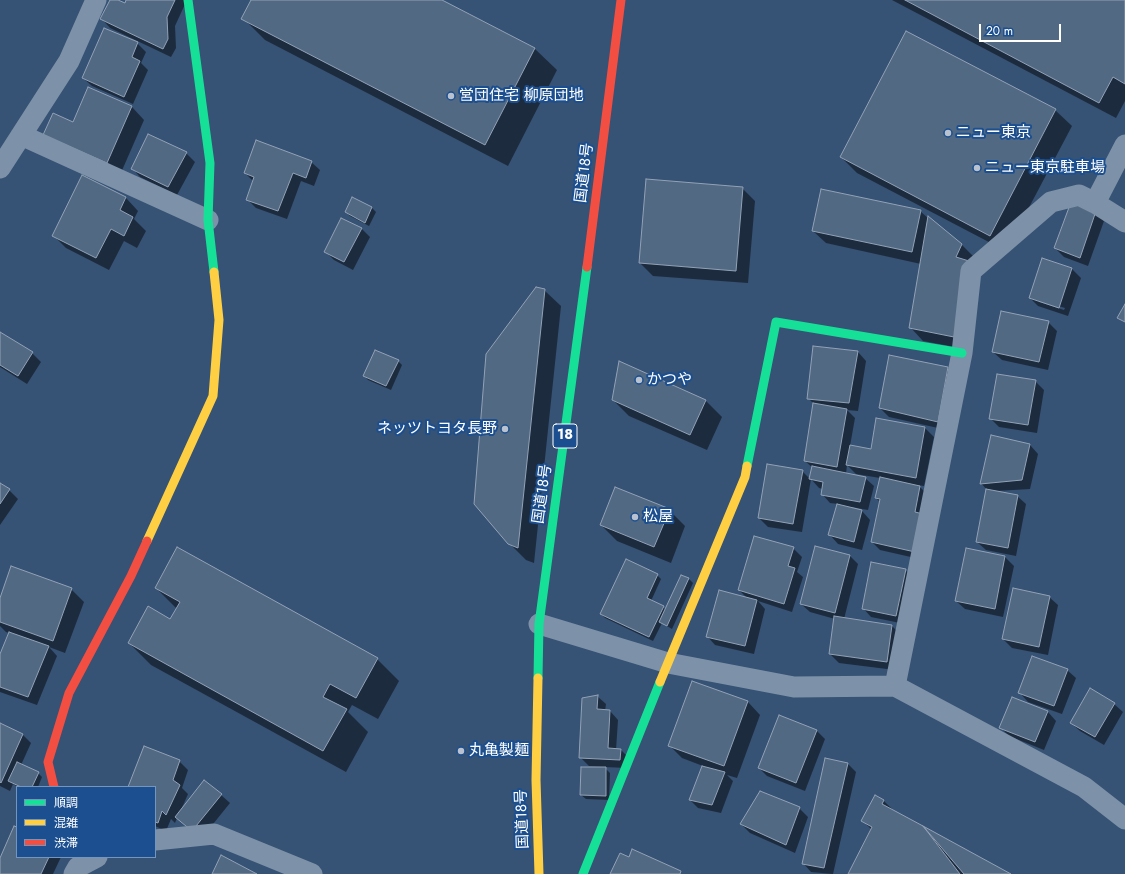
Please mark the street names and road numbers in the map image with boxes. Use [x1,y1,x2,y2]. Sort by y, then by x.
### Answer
street label: 国道18号 [572,142,598,204]
road number: 18 [553,424,577,448]
street label: 国道18号 [530,463,556,525]
street label: 国道18号 [513,789,533,849]

